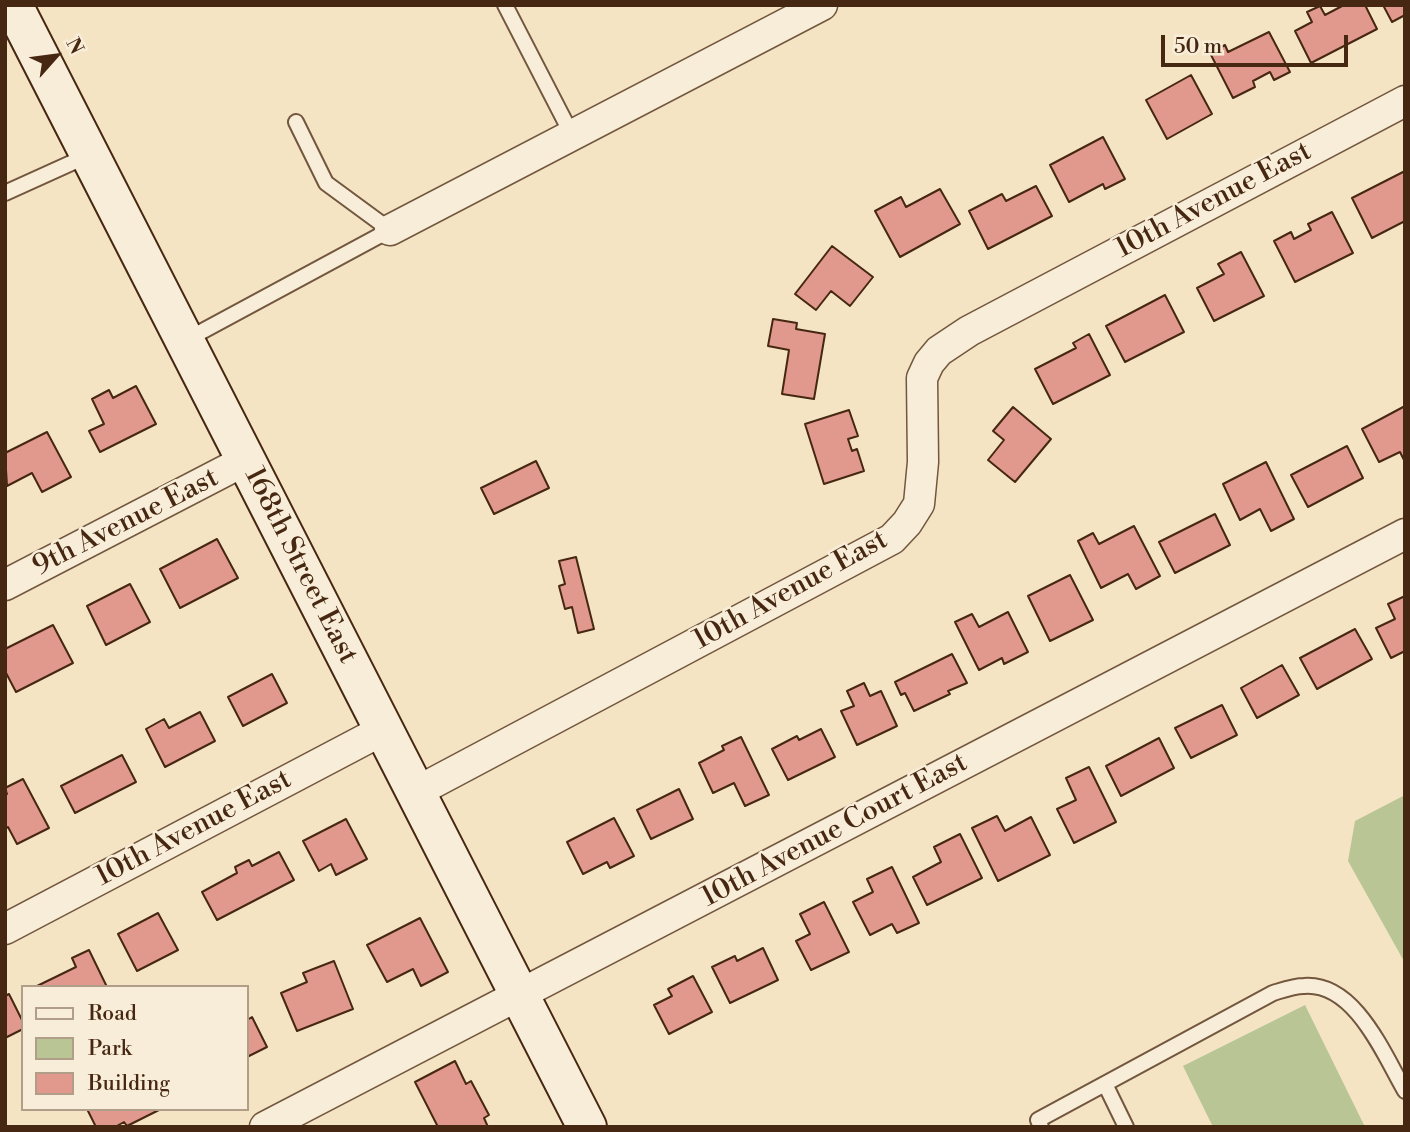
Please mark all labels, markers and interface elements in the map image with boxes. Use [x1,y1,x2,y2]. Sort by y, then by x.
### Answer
north arrow [21,21,91,91]
scale bar [1165,21,1352,65]
text: N [60,34,89,58]
text: 50 m [1174,34,1222,60]
street label: 10th Avenue East [1111,135,1317,267]
street label: 9th Avenue East [28,462,224,584]
street label: 168th Street East [236,462,364,670]
street label: 10th Avenue East [688,524,894,658]
street label: 10th Avenue Court East [696,747,974,915]
street label: 10th Avenue East [91,763,297,895]
legend [21,985,248,1111]
text: Road [88,1001,137,1027]
text: Park [88,1036,132,1062]
text: Building [88,1071,170,1097]

